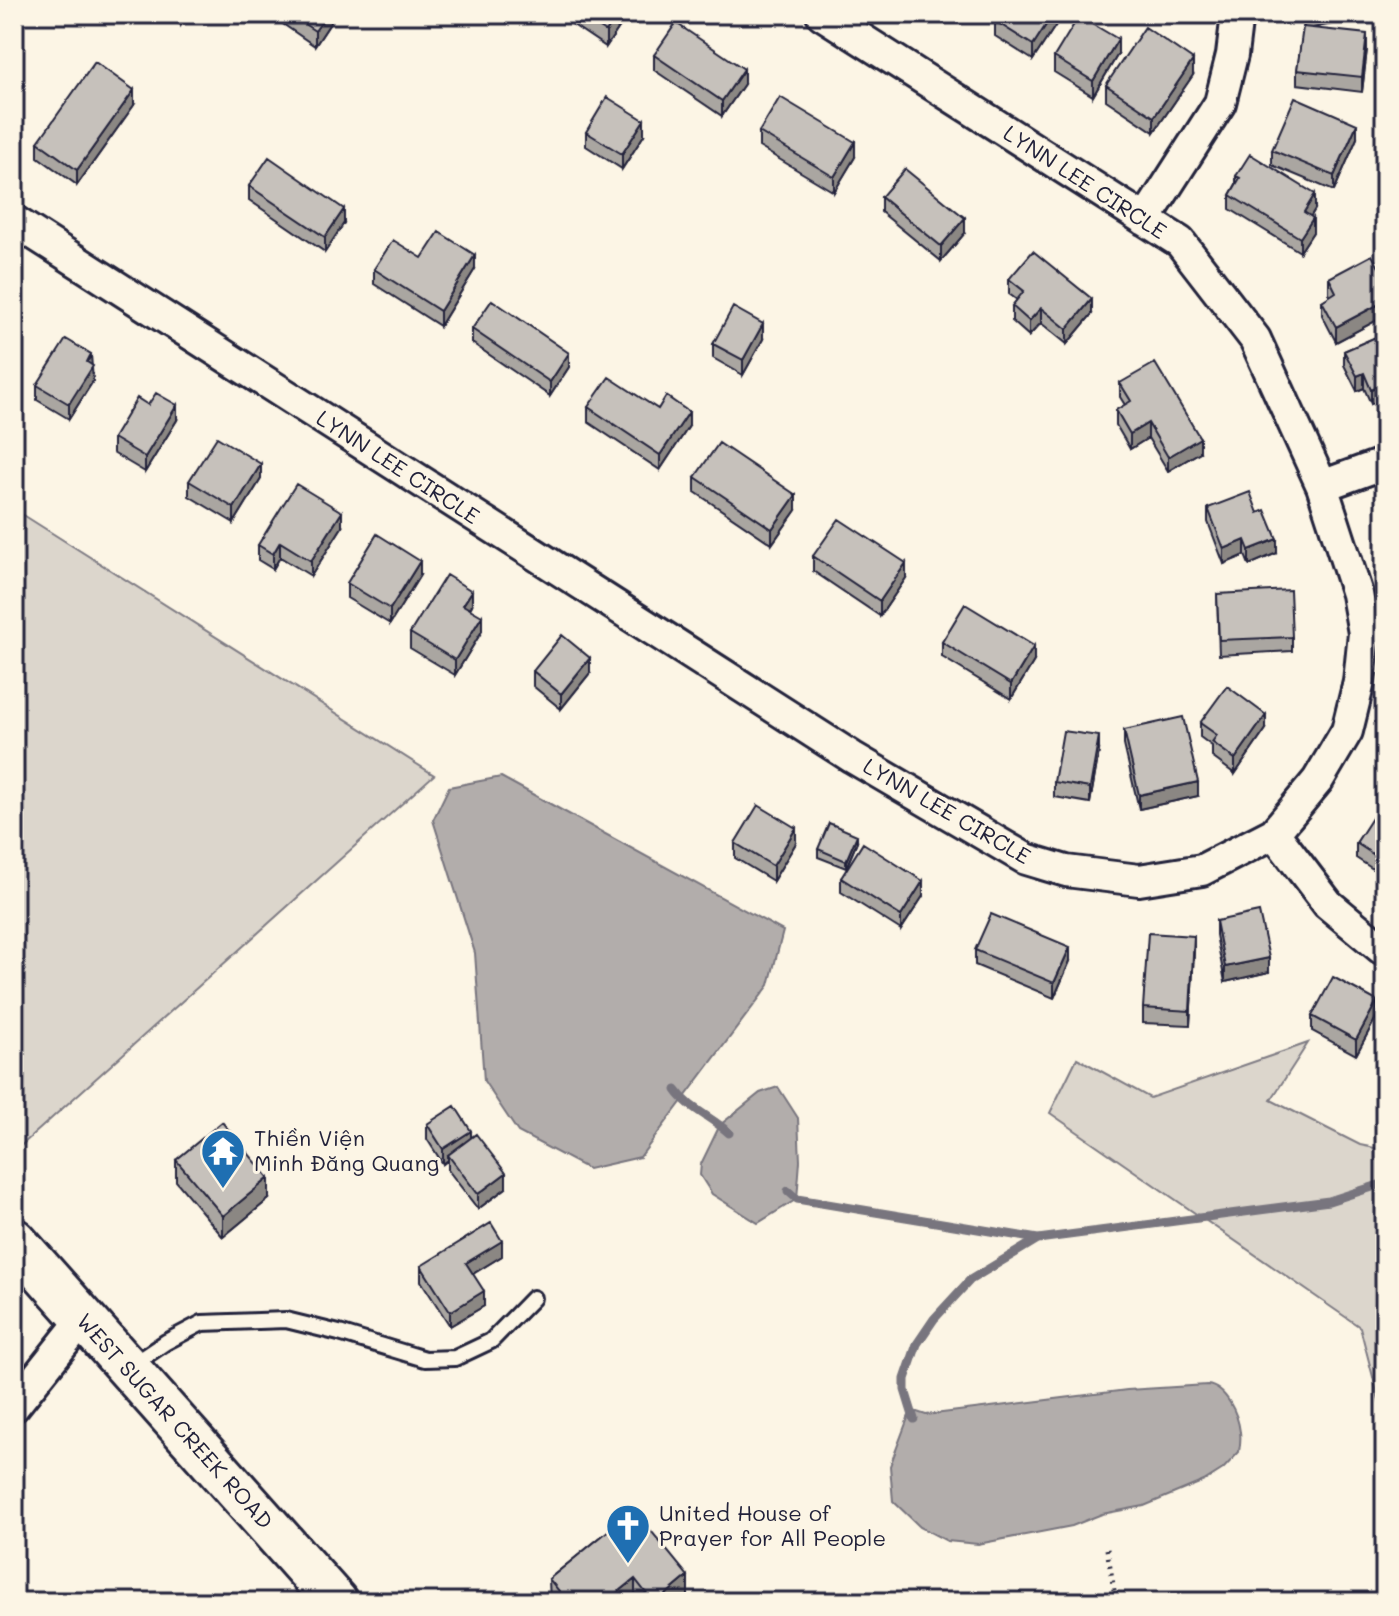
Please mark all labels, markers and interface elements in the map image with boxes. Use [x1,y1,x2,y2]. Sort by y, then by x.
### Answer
street label: LYNN LEE CIRCLE [998,118,1172,245]
street label: LYNN LEE CIRCLE [311,403,485,530]
street label: LYNN LEE CIRCLE [858,751,1036,870]
place label: Thiền Viện Minh Đăng Quang [254,1123,439,1177]
temple icon: Thiền Viện Minh Đăng Quang [199,1127,247,1190]
street label: WEST SUGAR CREEK ROAD [71,1307,280,1535]
place label: United House of Prayer for All People [659,1498,886,1552]
church icon: United House of Prayer for All People [604,1502,652,1565]

